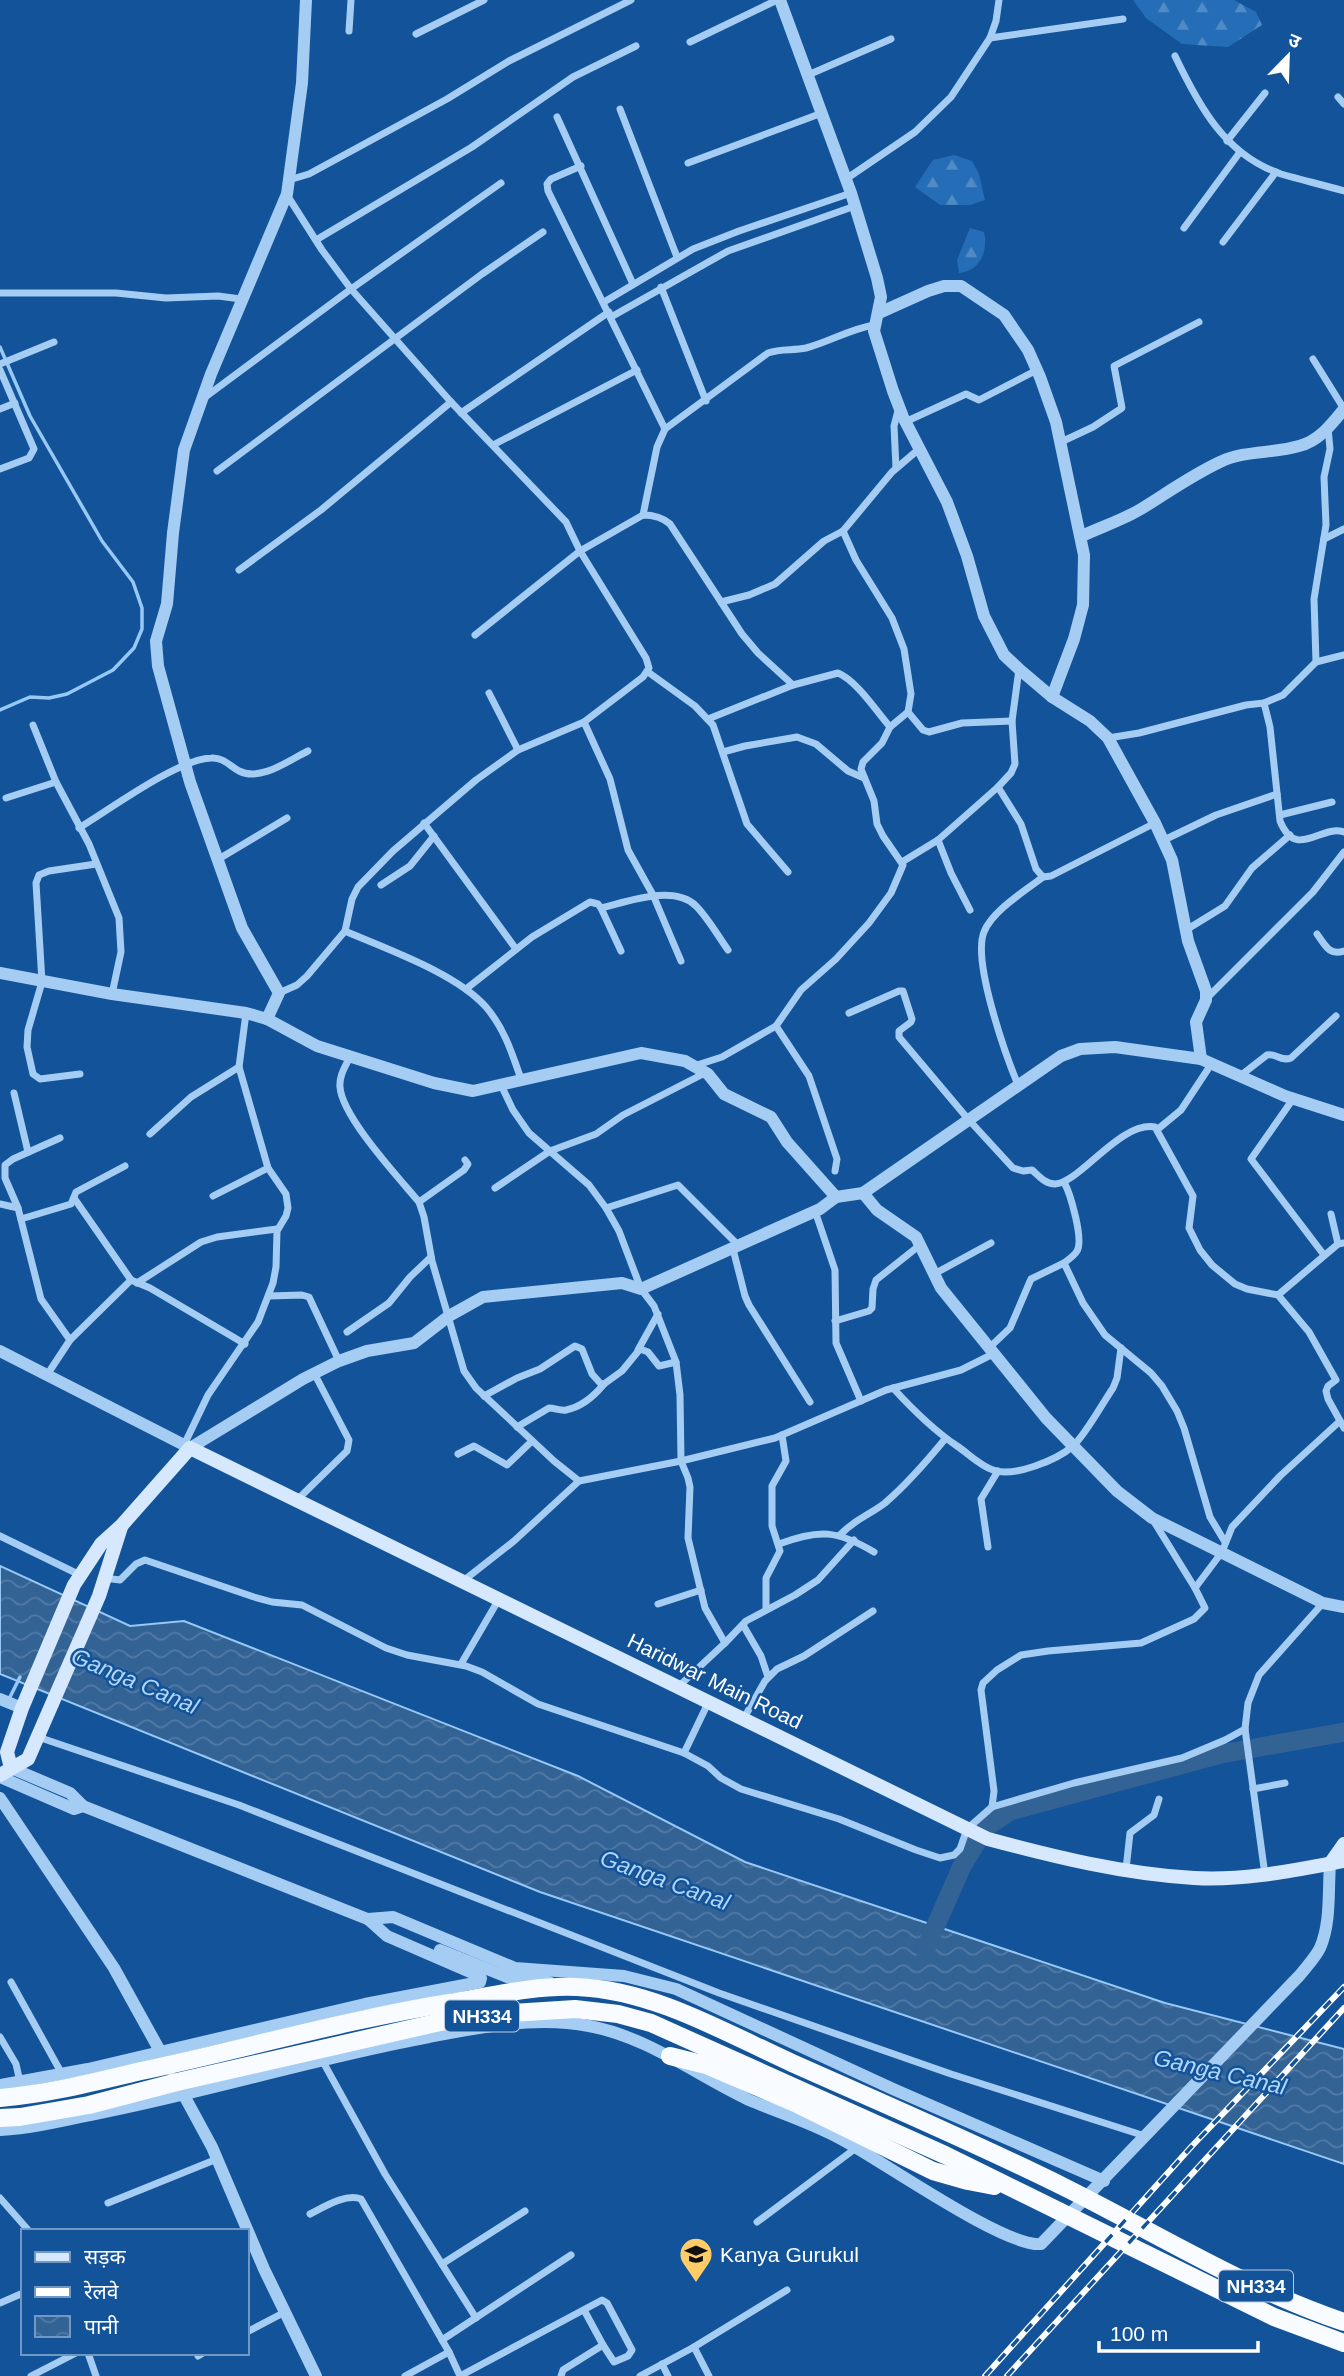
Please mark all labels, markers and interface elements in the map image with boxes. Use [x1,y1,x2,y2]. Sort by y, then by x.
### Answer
north arrow [1253,21,1323,91]
text: उ [1285,29,1304,53]
street label: Haridwar Main Road [624,1629,806,1733]
water label: Ganga Canal [68,1643,203,1720]
water label: Ganga Canal [597,1845,734,1916]
road number: NH334 [445,2000,519,2032]
water label: Ganga Canal [1151,2044,1290,2100]
legend [21,2229,248,2355]
school or university icon: Kanya Gurukul [677,2235,715,2284]
place label: Kanya Gurukul [720,2243,859,2266]
text: सड़क [84,2245,126,2268]
road number: NH334 [1219,2270,1293,2302]
text: रेलवे [83,2280,119,2303]
scale bar [1099,2310,1258,2354]
text: पानी [84,2315,119,2338]
text: 100 m [1110,2322,1168,2345]

